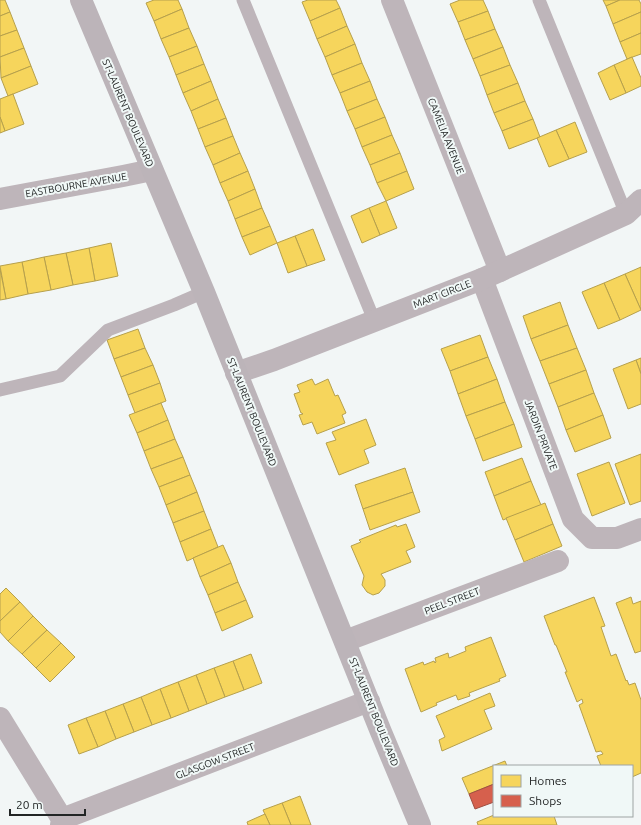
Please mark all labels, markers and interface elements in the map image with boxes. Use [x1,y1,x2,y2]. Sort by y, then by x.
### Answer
street label: ST-LAURENT BOULEVARD [100,57,156,169]
street label: CAMELIA AVENUE [426,96,466,176]
street label: EASTBOURNE AVENUE [24,171,128,199]
street label: MART CIRCLE [412,278,473,310]
street label: ST-LAURENT BOULEVARD [225,356,279,468]
street label: JARDIN PRIVATE [523,398,560,472]
street label: PEEL STREET [423,585,482,617]
street label: ST-LAURENT BOULEVARD [347,656,401,768]
street label: GLASGOW STREET [174,741,256,781]
legend [493,765,633,817]
text: Homes [529,774,567,787]
scale bar [10,791,85,817]
text: Shops [529,794,561,807]
text: 20 m [16,798,43,811]

